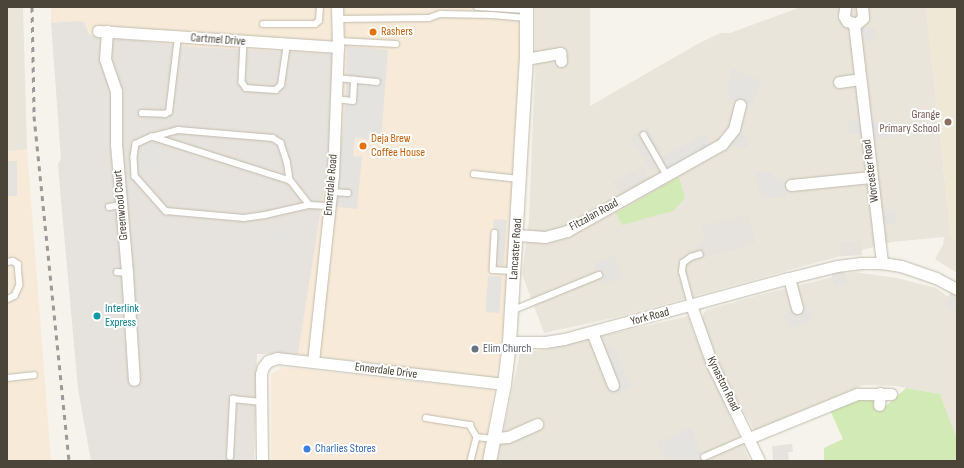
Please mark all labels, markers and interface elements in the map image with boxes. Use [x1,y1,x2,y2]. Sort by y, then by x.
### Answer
place label: Rashers [381,25,413,39]
marker: Rashers [368,27,378,37]
street label: Cartmel Drive [190,31,246,49]
place label: Grange Primary School [880,108,940,136]
marker: Grange Primary School [943,117,953,127]
place label: Deja Brew Coffee House [371,132,425,160]
street label: Worcester Road [860,139,882,203]
marker: Deja Brew Coffee House [358,141,368,151]
street label: Ennerdale Road [321,154,341,216]
street label: Greenwood Court [111,169,131,241]
street label: Fitzalan Road [567,196,621,234]
street label: Lancaster Road [507,218,525,280]
place label: Interlink Express [105,302,139,330]
street label: York Road [629,305,671,329]
marker: Interlink Express [92,311,102,321]
place label: Elim Church [483,342,531,356]
marker: Elim Church [470,344,480,354]
street label: Kynaston Road [704,354,742,414]
street label: Ennerdale Drive [354,360,418,382]
place label: Charlies Stores [315,442,376,456]
marker: Charlies Stores [302,444,312,454]

